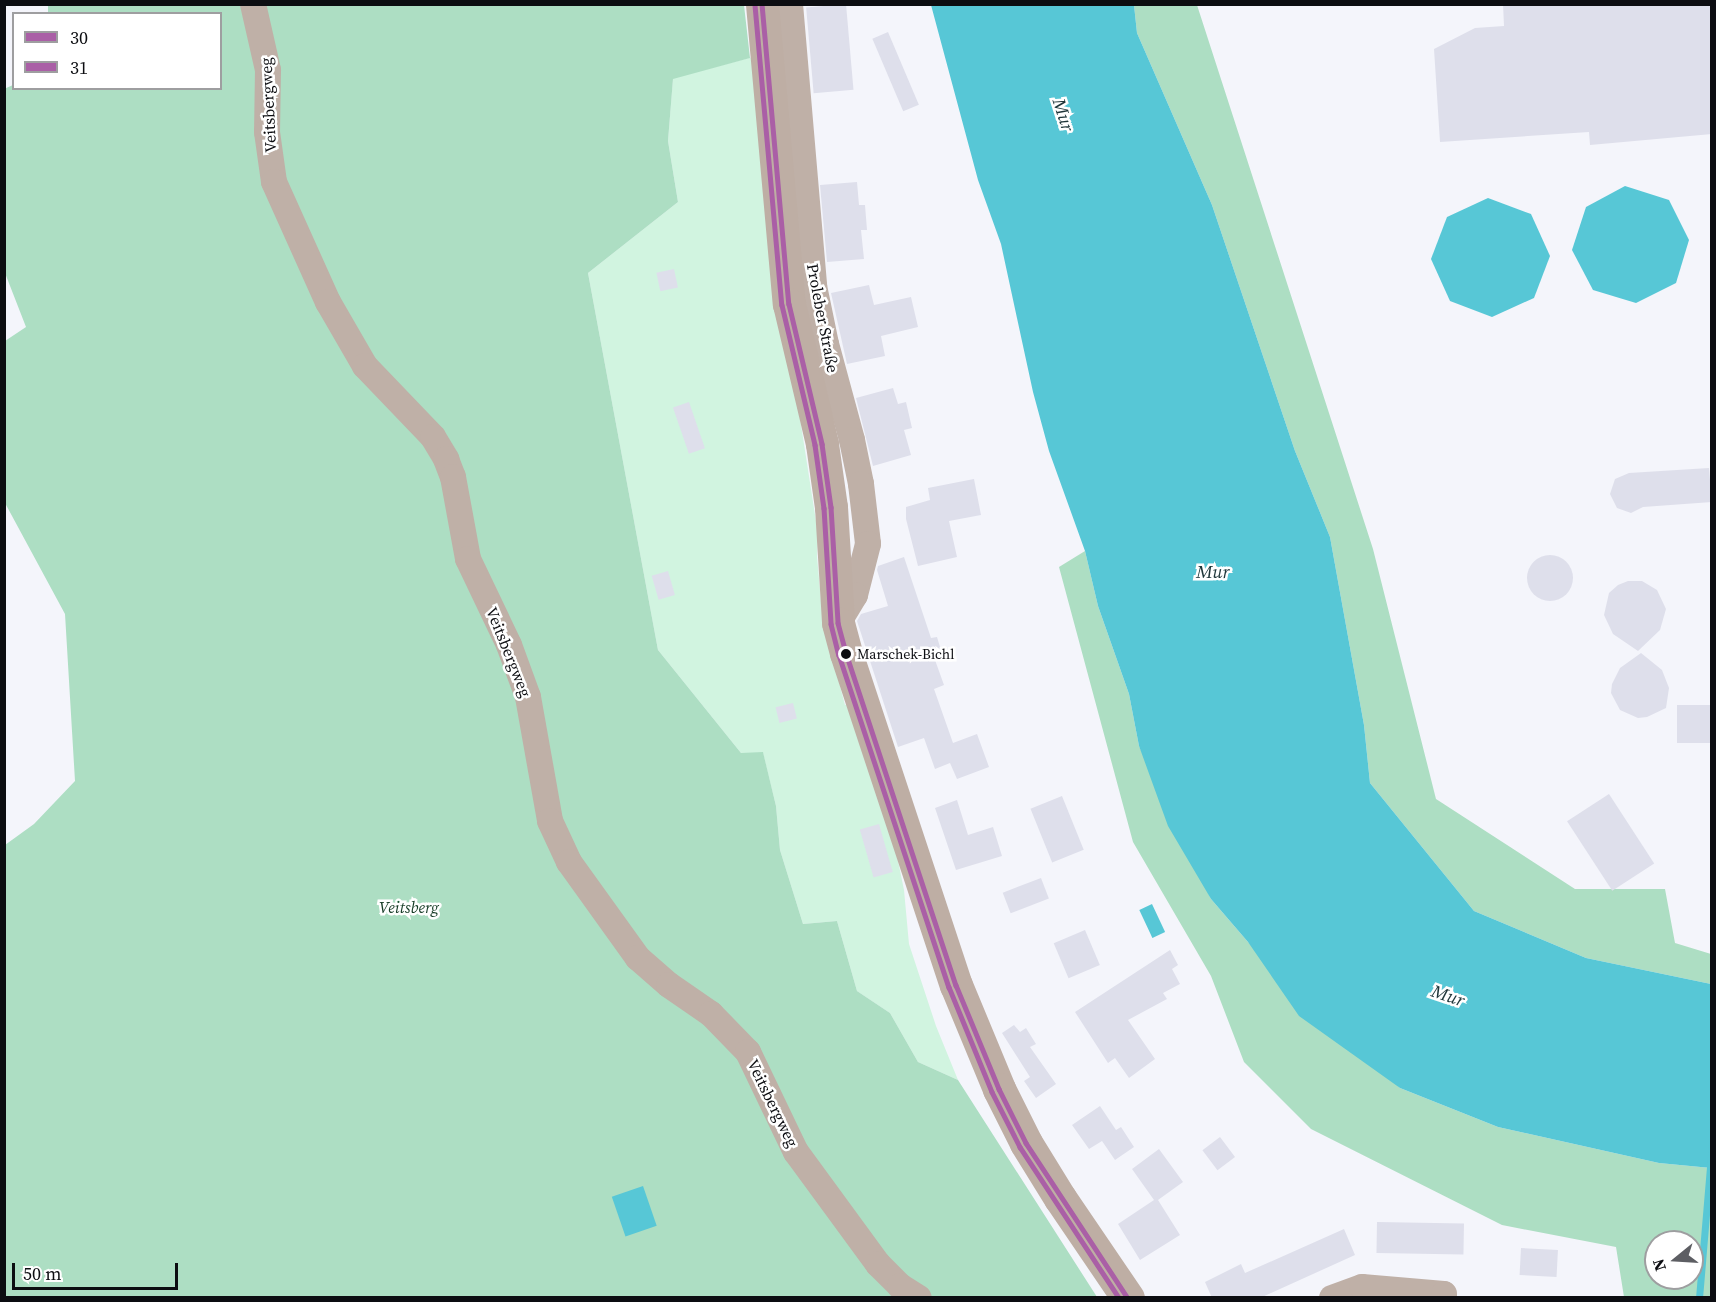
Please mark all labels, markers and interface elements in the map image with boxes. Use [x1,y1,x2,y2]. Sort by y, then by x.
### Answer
legend [12,12,222,90]
text: 30 [70,25,88,50]
text: 31 [70,55,88,80]
street label: Veitsbergweg [256,57,280,153]
water label: Mur [1048,96,1078,134]
street label: Proleber Straße [803,262,843,374]
water label: Mur [1196,561,1230,583]
street label: Veitsbergweg [482,604,536,700]
place label: Marschek-Bichl [857,646,954,662]
marker: Marschek-Bichl [840,648,852,660]
park label: Veitsberg [379,897,439,917]
water label: Mur [1429,980,1467,1012]
street label: Veitsbergweg [743,1056,803,1150]
north arrow [1644,1230,1704,1290]
scale bar [15,1251,182,1289]
text: N [1647,1256,1671,1274]
text: 50 m [23,1261,61,1286]

